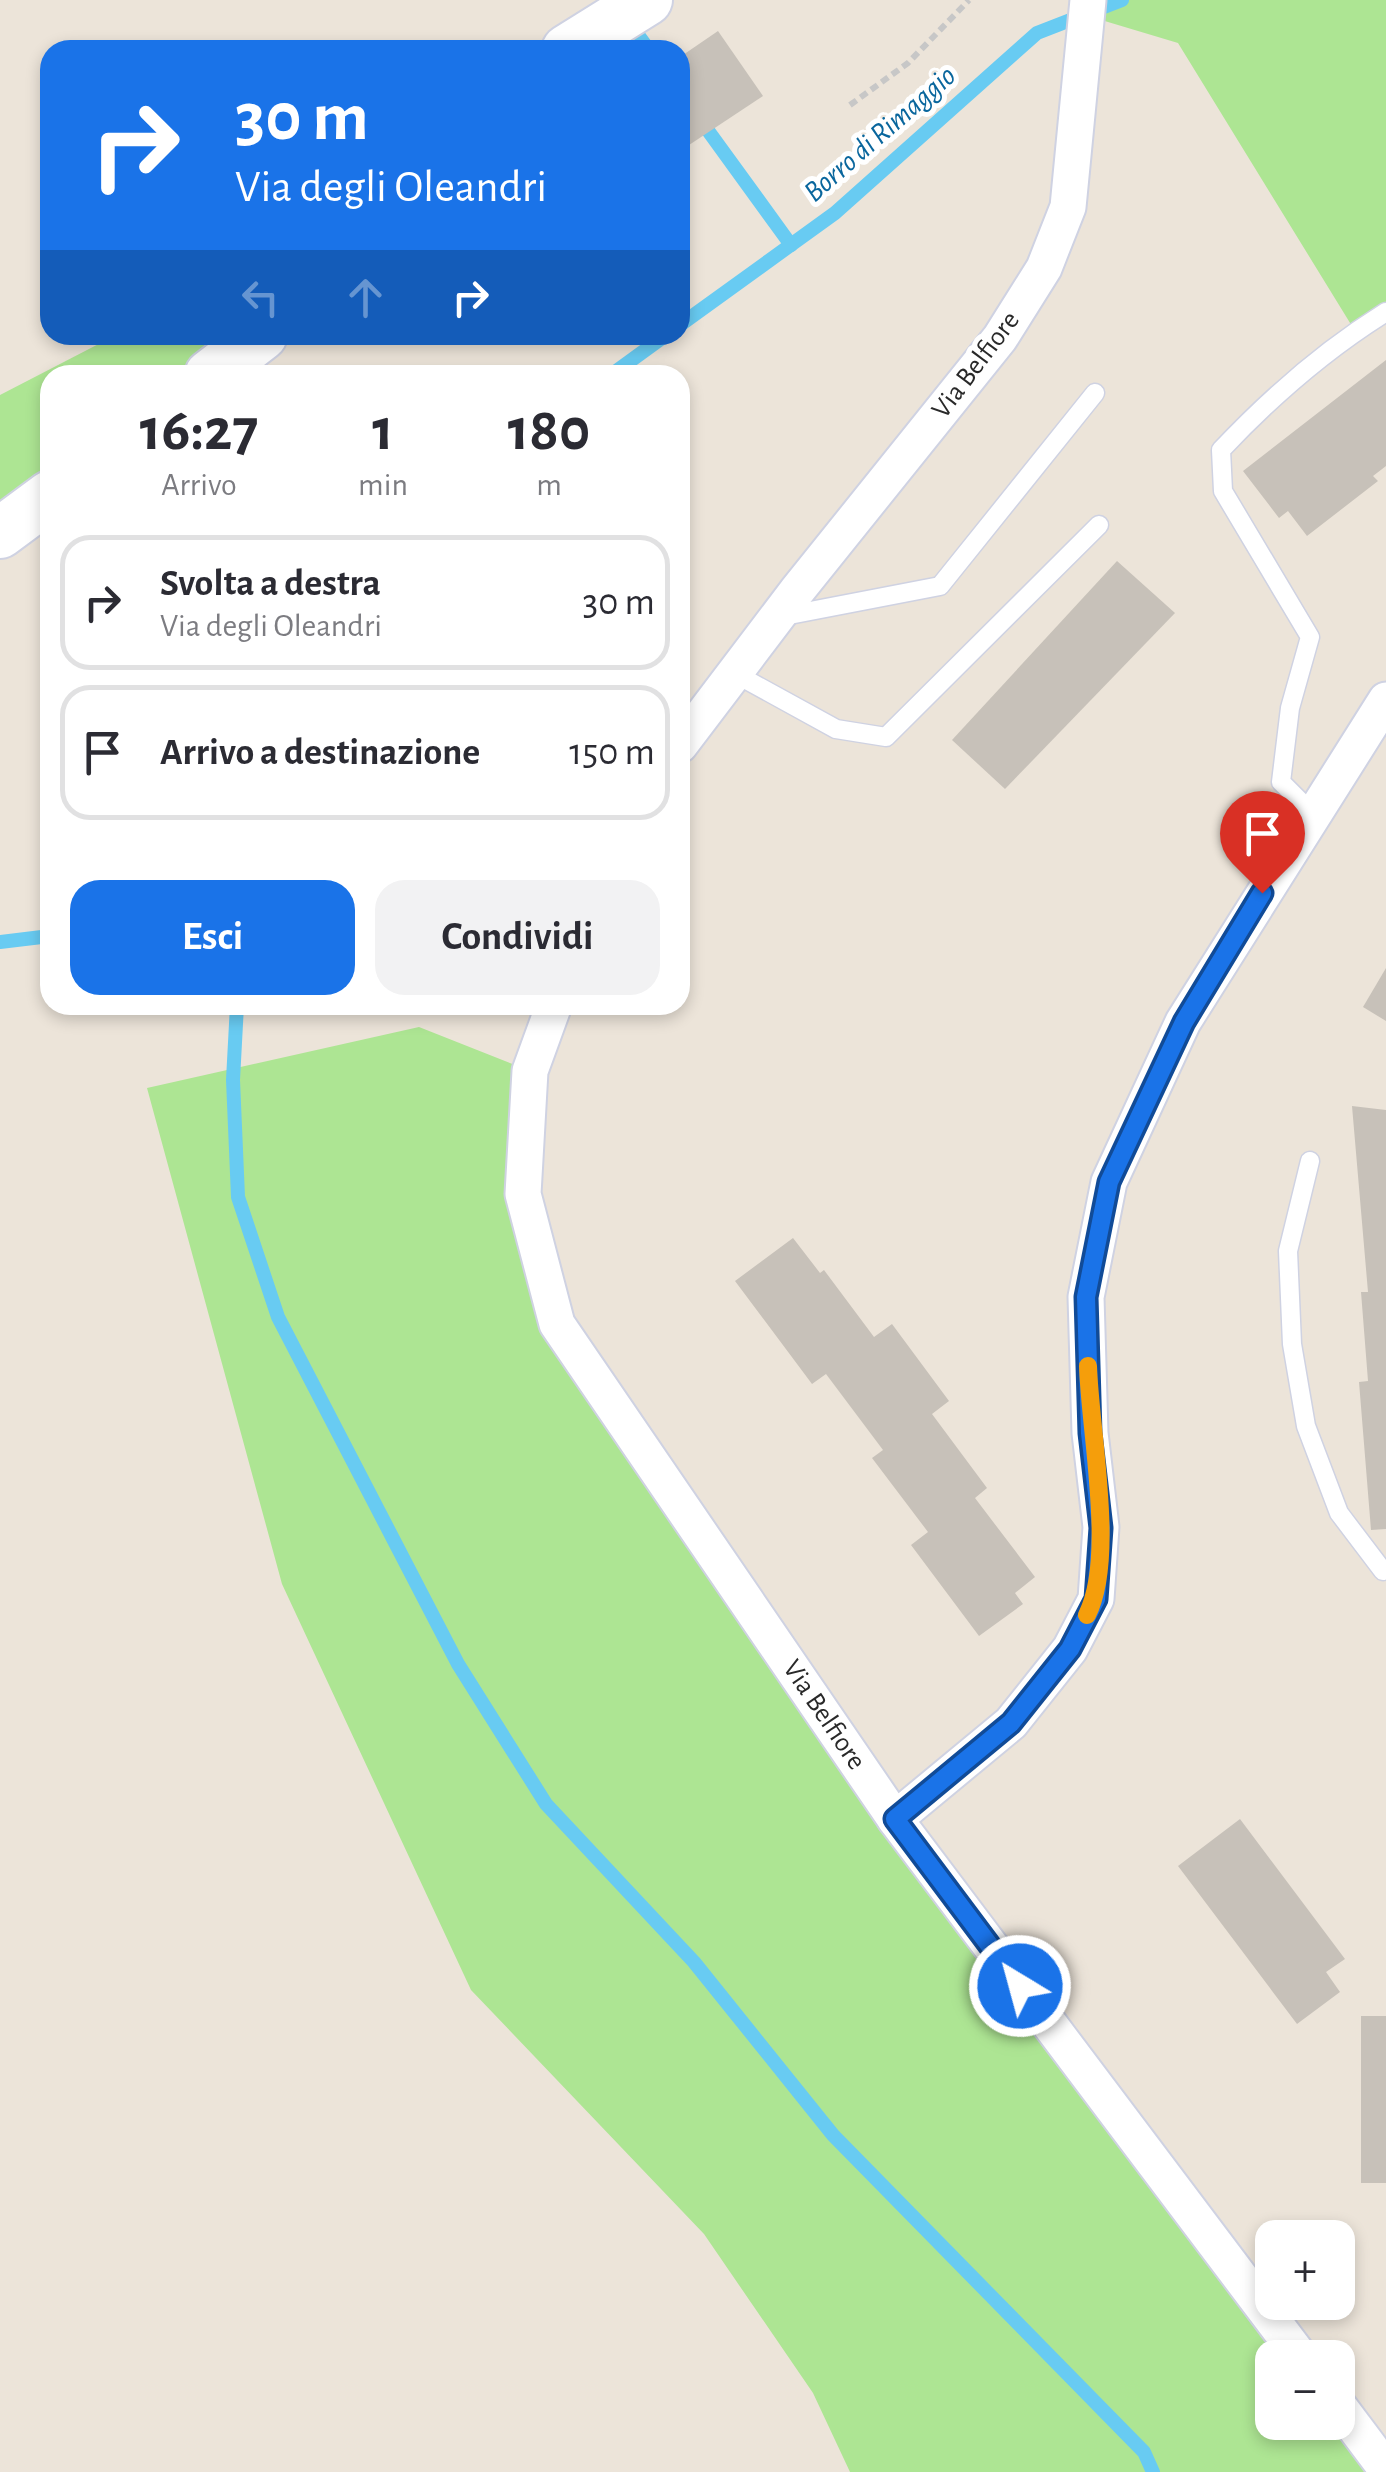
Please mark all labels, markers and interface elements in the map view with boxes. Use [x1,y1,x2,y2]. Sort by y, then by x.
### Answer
water label: Borro di Rimaggio [798,60,962,208]
icon: right [70,80,200,210]
text: 30 m [235,83,369,153]
text: Via degli Oleandri [235,165,547,210]
icon: left [233,270,288,325]
icon: ahead [338,270,393,325]
icon: right [443,270,498,325]
street label: Via Belfiore [927,306,1025,424]
text: 16:27 [140,401,258,461]
text: 1 [372,401,394,461]
text: 180 [508,401,590,461]
text: Arrivo [161,469,237,501]
text: min [358,469,408,501]
text: m [536,469,562,501]
text: Svolta a destra [160,565,381,603]
icon: right [75,575,130,630]
text: 30 m [583,584,655,622]
text: Via degli Oleandri [160,610,382,642]
icon: arrive [75,725,130,780]
text: Arrivo a destinazione [160,734,480,772]
text: 150 m [569,734,655,772]
pin [1220,791,1305,894]
icon: arrive [1235,806,1290,861]
button: Esci [70,880,355,995]
button: Condividi [375,880,660,995]
street label: Via Belfiore [777,1655,871,1775]
position arrow [968,1934,1072,2038]
map controls [1255,2220,1355,2440]
button: + [1255,2220,1355,2320]
button: − [1255,2340,1355,2440]

